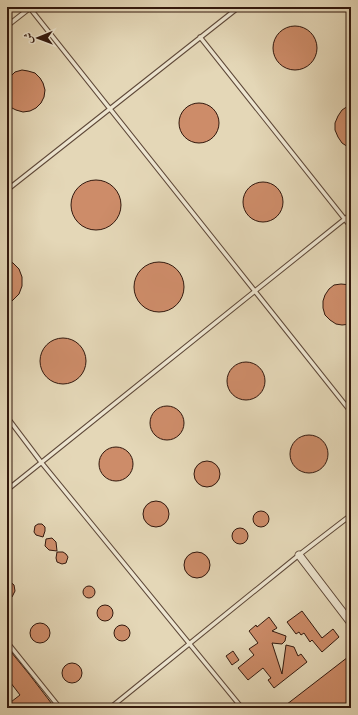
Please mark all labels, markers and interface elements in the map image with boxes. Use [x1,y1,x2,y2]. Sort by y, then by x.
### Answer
north arrow [18,18,58,58]
text: ش [20,32,36,44]

